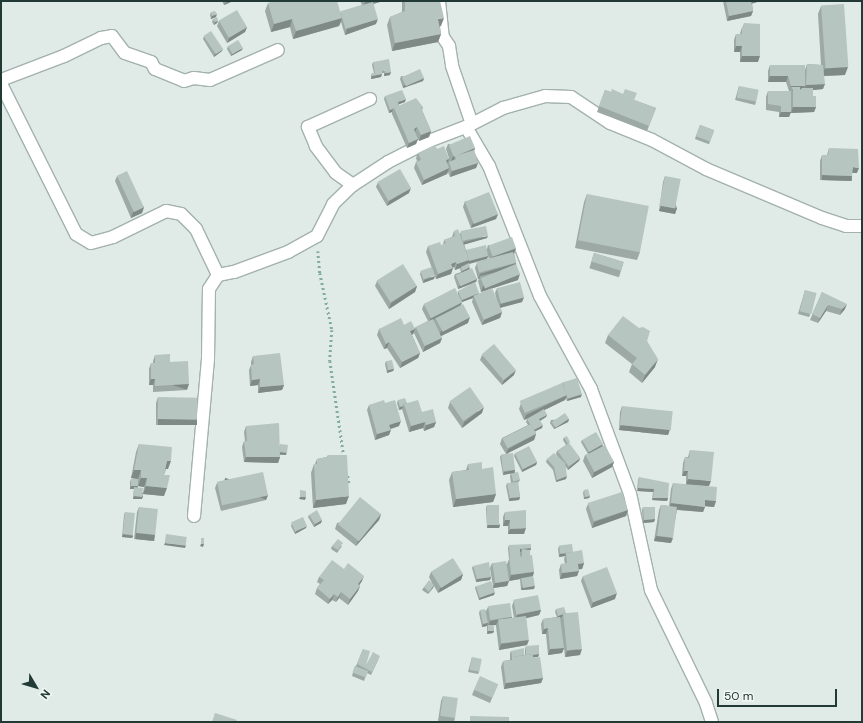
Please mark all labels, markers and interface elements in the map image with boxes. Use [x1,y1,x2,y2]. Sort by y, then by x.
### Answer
north arrow [16,667,56,707]
scale bar [719,681,839,707]
text: N [37,687,53,702]
text: 50 m [724,688,753,704]

